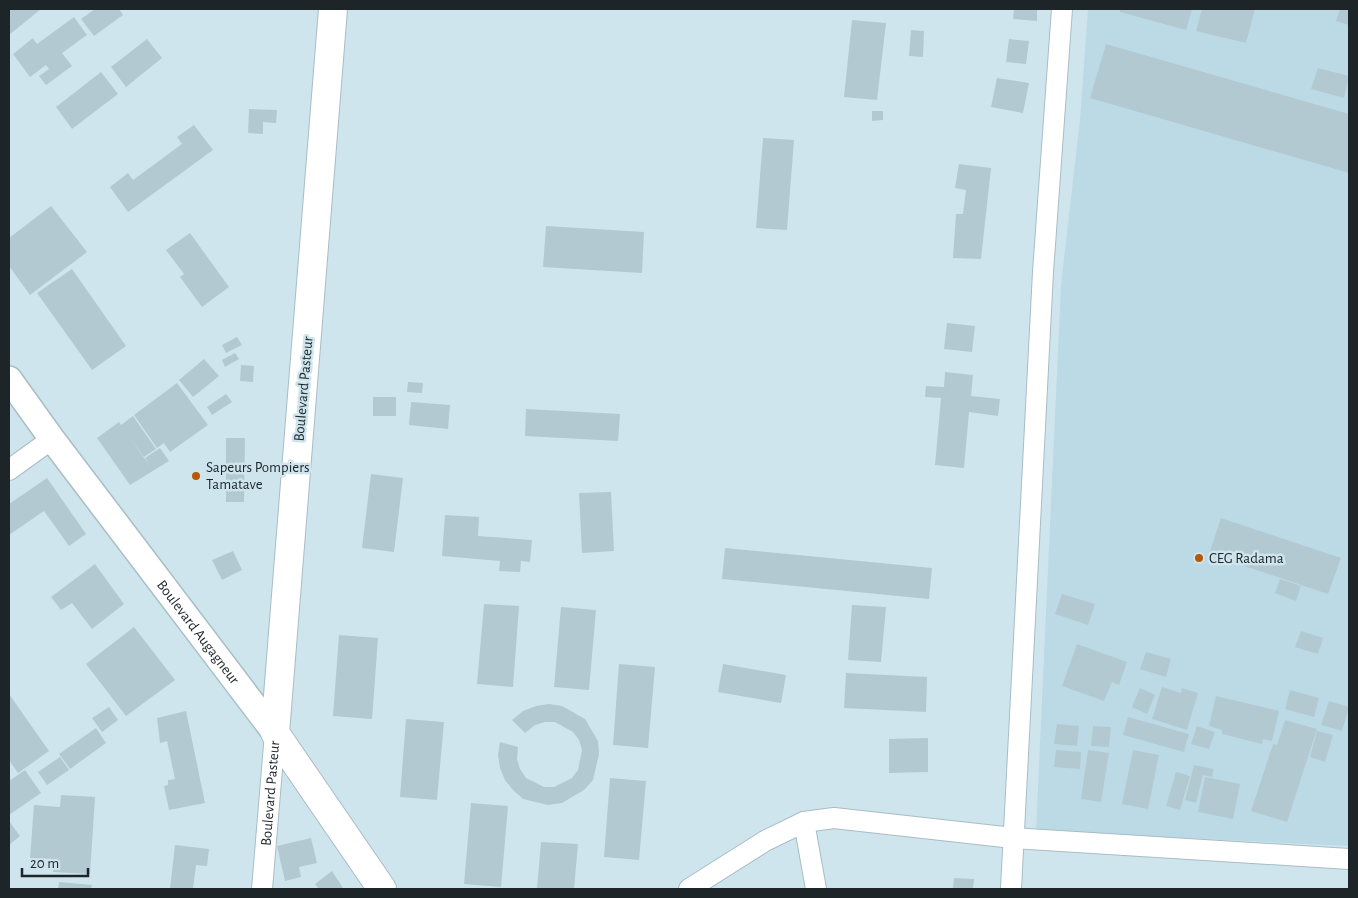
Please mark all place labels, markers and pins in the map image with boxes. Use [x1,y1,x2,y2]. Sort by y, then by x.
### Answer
place label: Sapeurs Pompiers Tamatave [206,460,310,492]
marker: Sapeurs Pompiers Tamatave [190,470,202,482]
place label: CEG Radama [1209,551,1284,566]
marker: CEG Radama [1193,552,1205,564]

